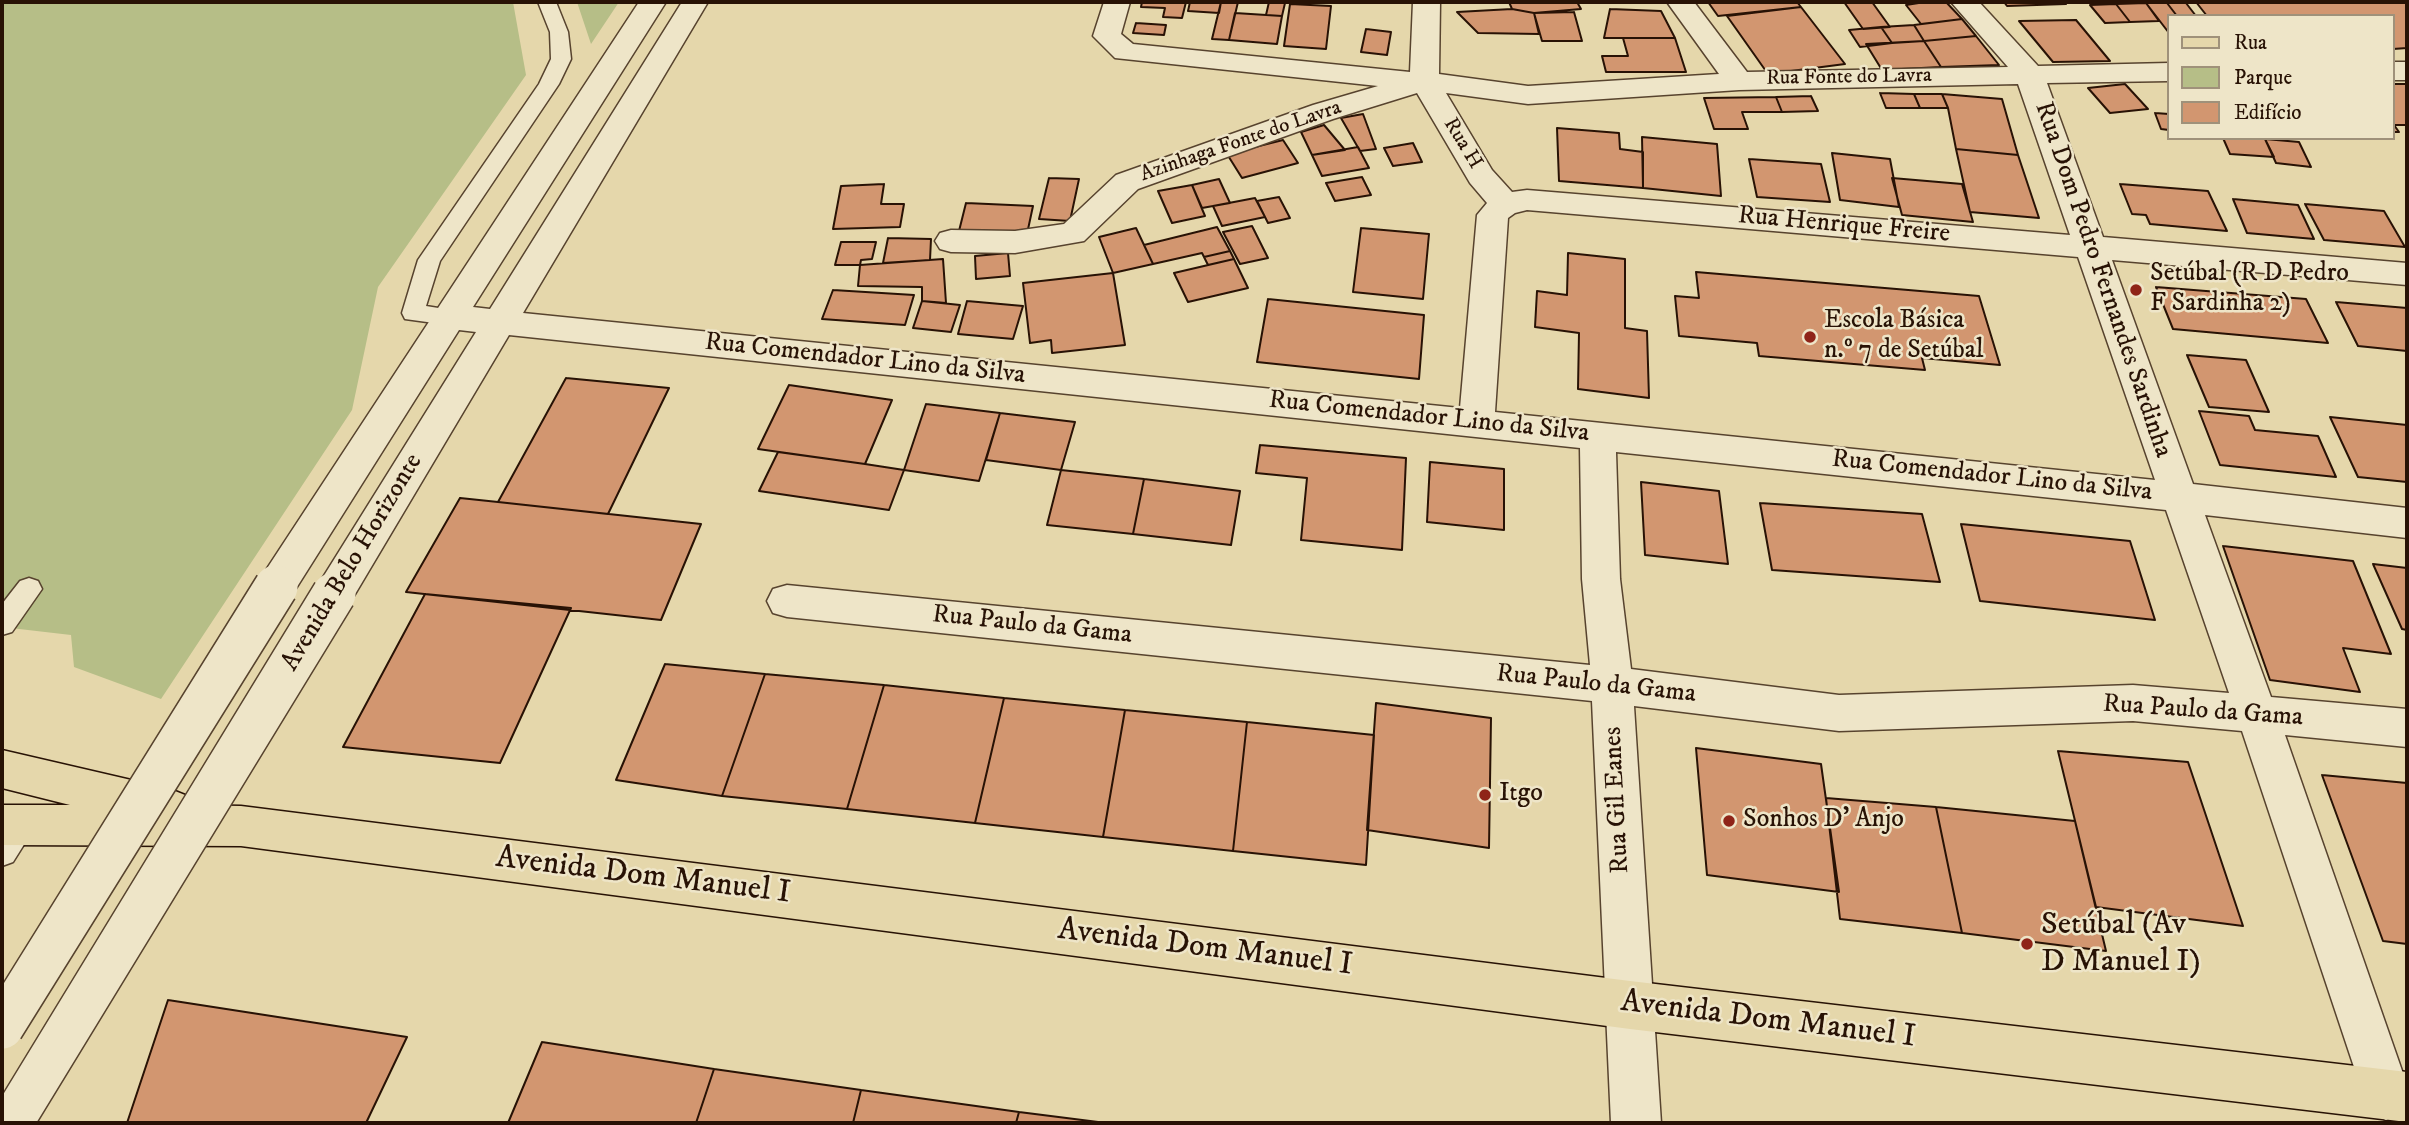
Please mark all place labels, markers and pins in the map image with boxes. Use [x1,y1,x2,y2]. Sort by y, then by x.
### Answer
place label: Setúbal (R D Pedro F Sardinha 2) [2150,259,2349,320]
marker: Setúbal (R D Pedro F Sardinha 2) [2128,282,2144,298]
place label: Escola Básica n.º 7 de Setúbal [1824,306,1984,368]
marker: Escola Básica n.º 7 de Setúbal [1802,329,1818,345]
place label: Itgo [1499,779,1543,811]
marker: Itgo [1477,787,1493,803]
place label: Sonhos D' Anjo [1743,805,1904,837]
marker: Sonhos D' Anjo [1721,813,1737,829]
place label: Setúbal (Av D Manuel I) [2041,907,2201,982]
marker: Setúbal (Av D Manuel I) [2019,936,2035,952]

